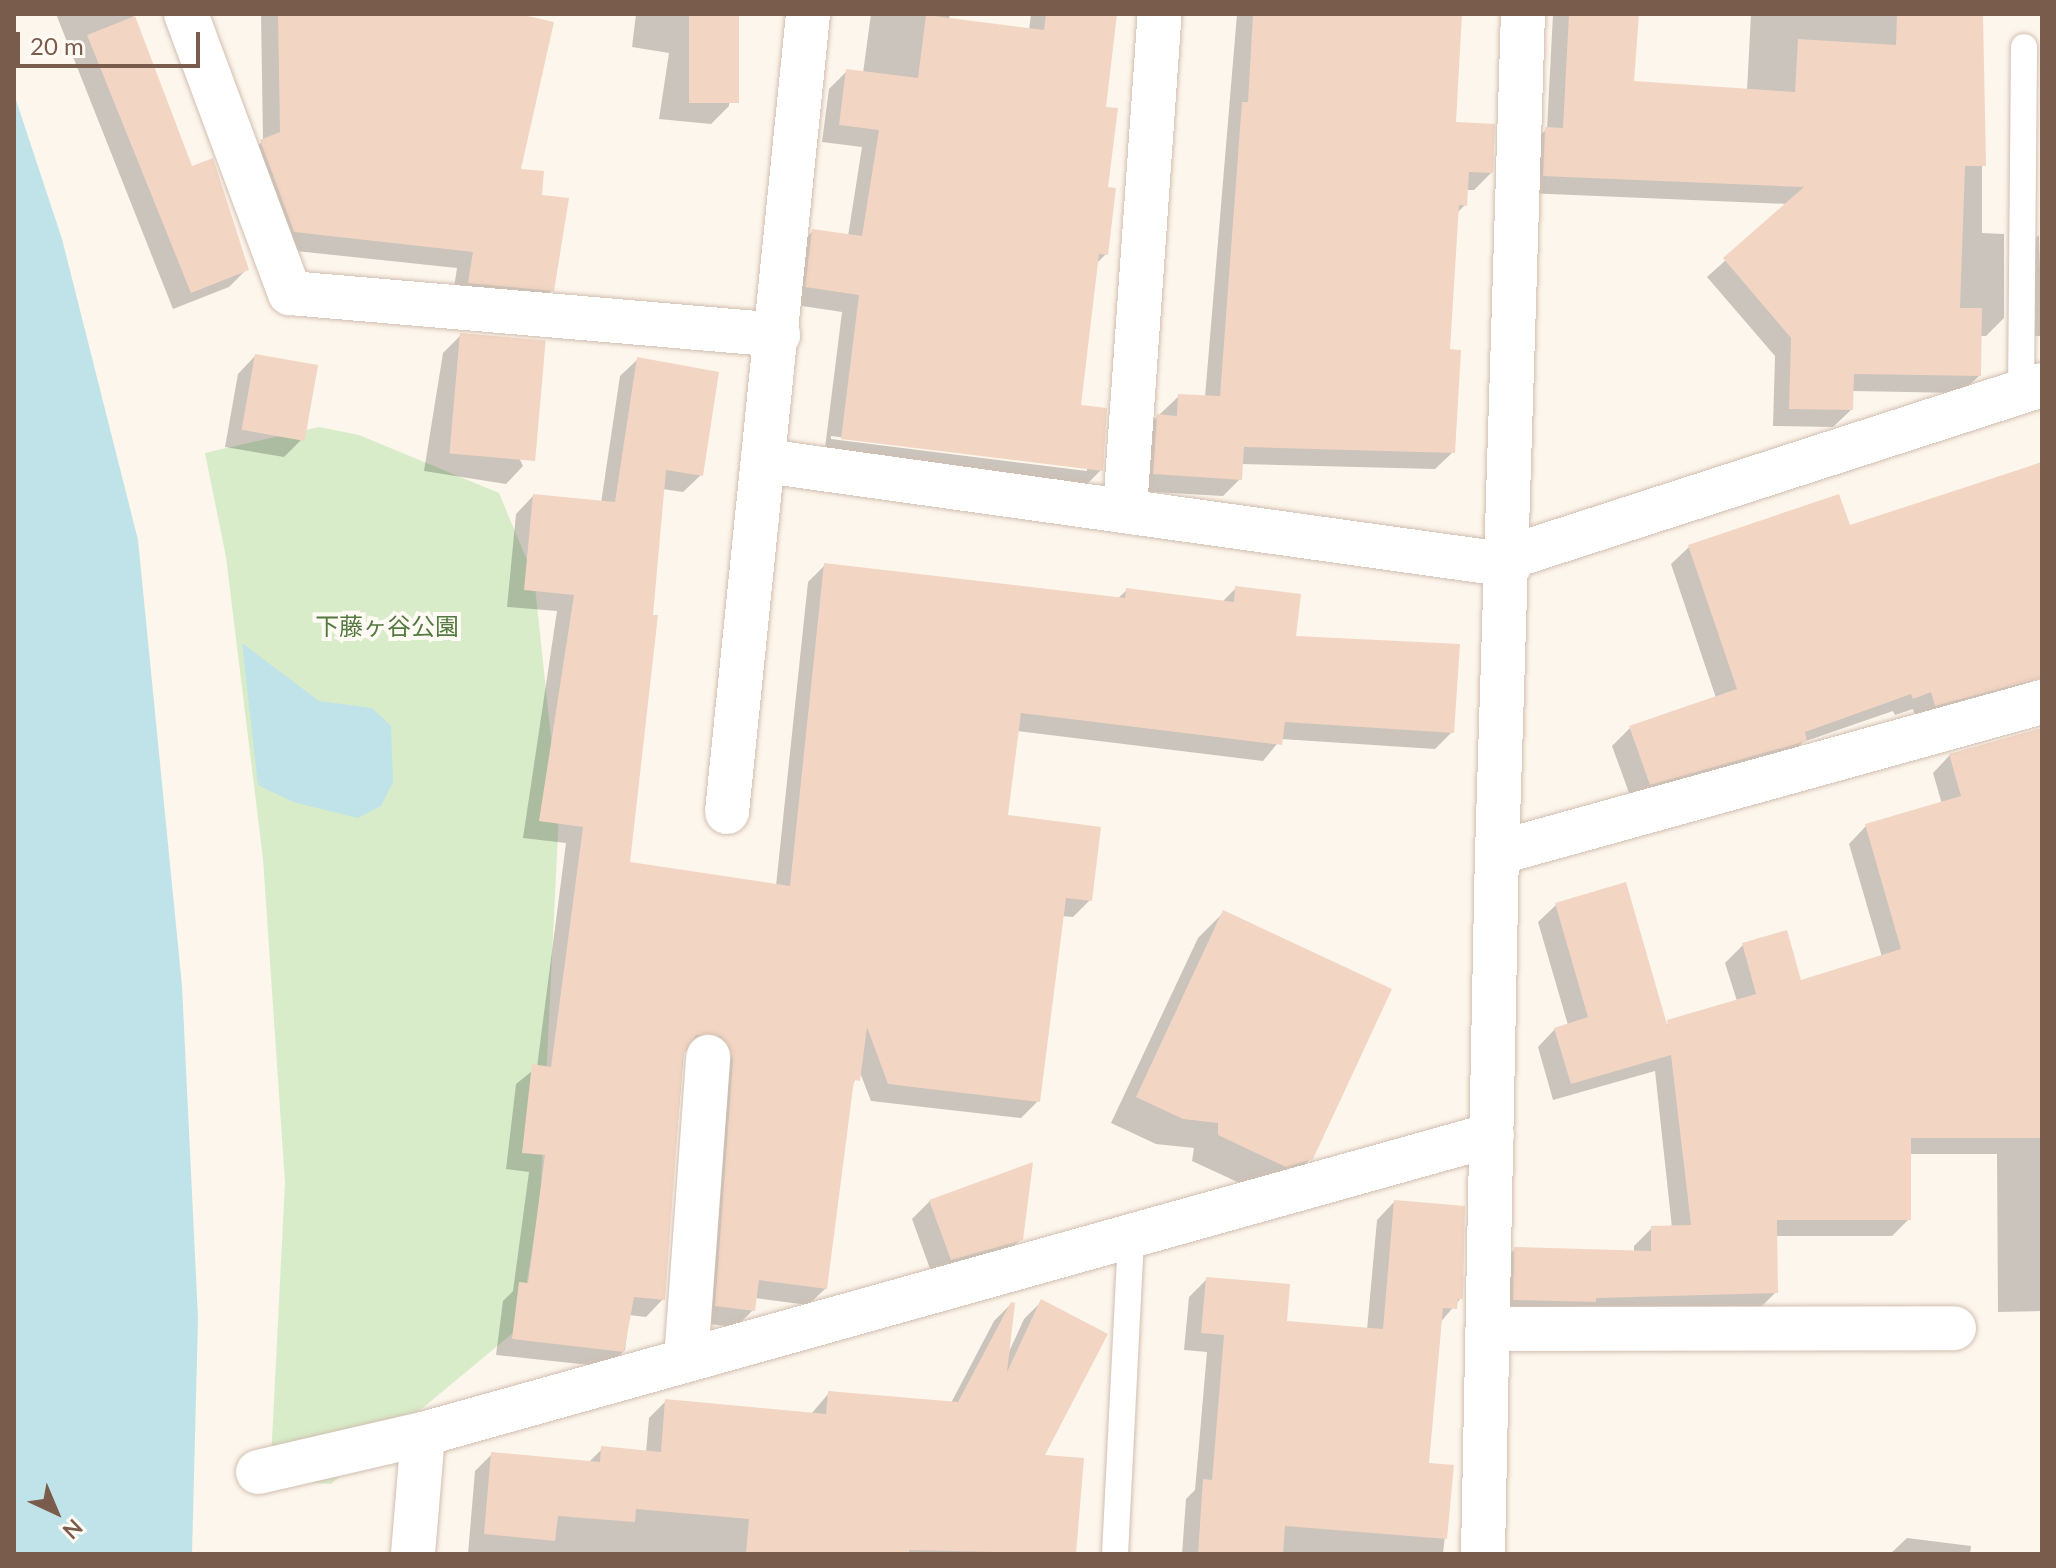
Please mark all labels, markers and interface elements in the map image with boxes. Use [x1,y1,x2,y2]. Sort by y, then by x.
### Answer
scale bar [20,16,204,66]
text: 20 m [30,31,84,60]
park label: 下藤ヶ谷公園 [315,612,459,640]
north arrow [16,1472,96,1552]
text: N [58,1514,89,1545]

